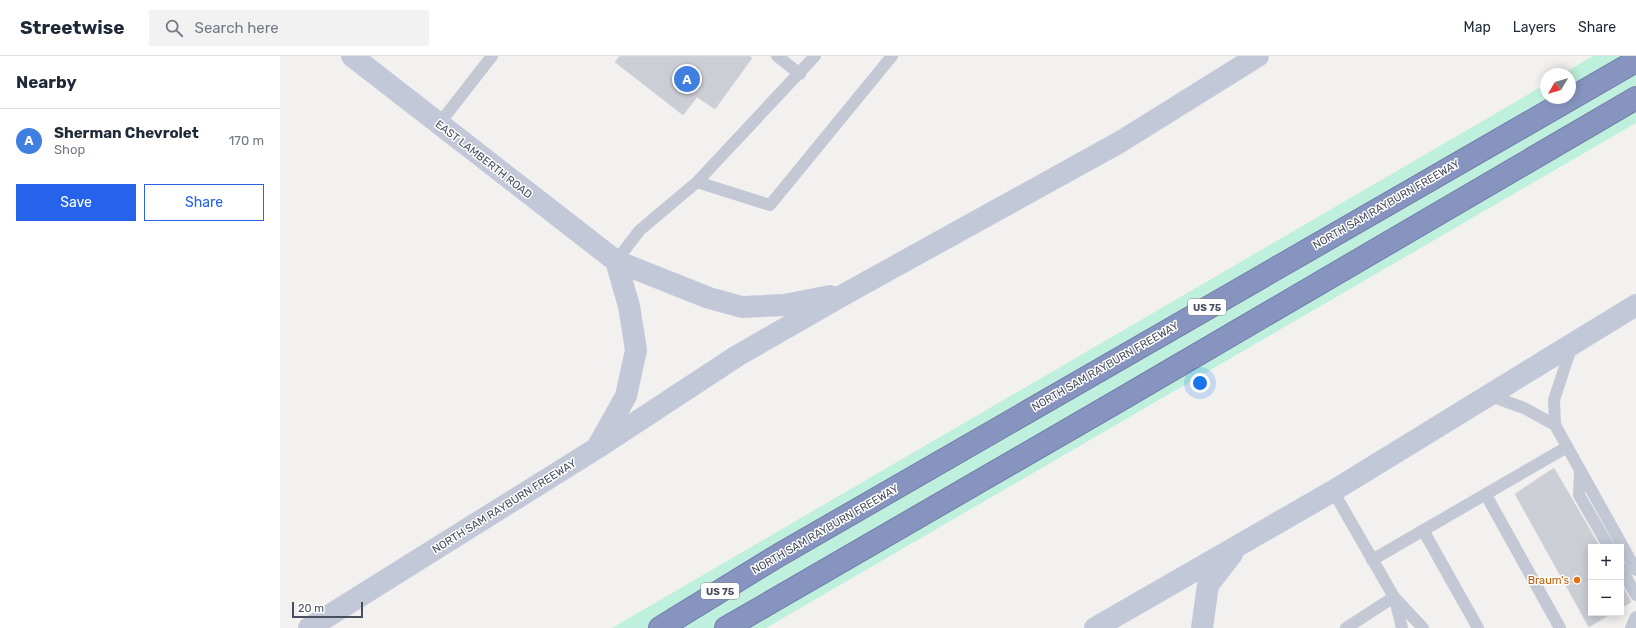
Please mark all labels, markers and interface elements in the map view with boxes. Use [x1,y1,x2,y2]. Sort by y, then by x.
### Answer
search box [149,10,429,46]
text: Streetwise [20,16,125,39]
icon: search [163,17,185,39]
text: Search here [195,19,279,37]
text: Map [1464,19,1491,36]
text: Layers [1513,19,1556,36]
text: Share [1578,19,1616,36]
pin: A [674,64,700,94]
north arrow [1540,68,1576,104]
text: Nearby [16,72,77,92]
street label: EAST LAMBERTH ROAD [433,118,535,201]
text: Sherman Chevrolet [54,124,199,142]
text: A [24,133,34,148]
text: 170 m [229,133,264,148]
text: Shop [54,142,85,157]
street label: NORTH SAM RAYBURN FREEWAY [1311,157,1462,252]
button: Save [16,184,136,221]
button: Share [144,184,264,221]
road number: US 75 [1188,299,1226,315]
street label: NORTH SAM RAYBURN FREEWAY [1030,319,1181,414]
your location [1190,373,1210,393]
street label: NORTH SAM RAYBURN FREEWAY [430,457,579,556]
street label: NORTH SAM RAYBURN FREEWAY [750,482,901,577]
map controls [1588,544,1624,616]
button: + [1588,544,1624,580]
place label: Braum's [1528,574,1569,587]
marker: Braum's [1572,575,1582,585]
button: − [1588,580,1624,616]
road number: US 75 [701,583,739,599]
scale bar [292,600,363,619]
text: 20 m [298,602,324,615]

